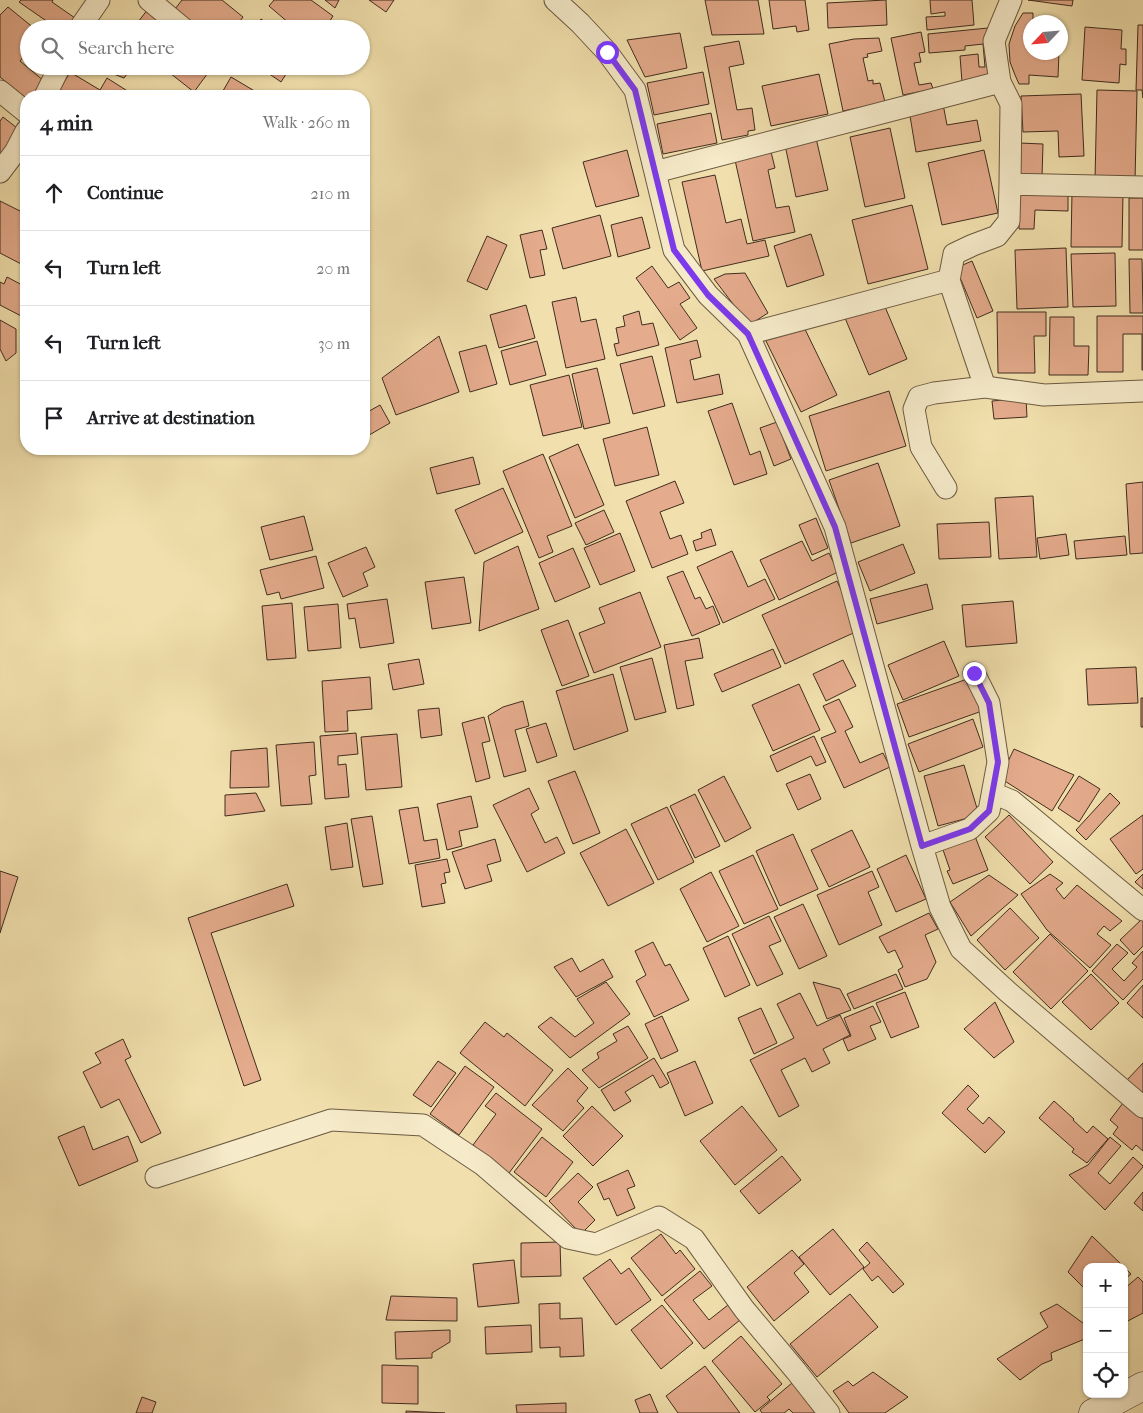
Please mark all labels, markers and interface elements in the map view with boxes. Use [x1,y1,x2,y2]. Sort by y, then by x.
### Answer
north arrow [1023,15,1068,60]
search box [20,20,370,75]
icon: search [38,34,66,62]
text: Search here [78,37,174,59]
route start [596,41,619,64]
text: 4 min [40,111,93,135]
text: Walk · 260 m [263,113,350,132]
icon: ahead [40,179,68,207]
text: Continue [87,182,163,204]
text: 210 m [311,184,350,203]
icon: left [40,254,68,282]
text: Turn left [87,257,161,279]
text: 20 m [316,259,350,278]
icon: left [40,329,68,357]
text: Turn left [87,332,161,354]
text: 30 m [318,334,350,353]
icon: arrive [40,404,68,432]
text: Arrive at destination [87,407,255,429]
route end [963,662,986,685]
map controls [1083,1263,1128,1398]
button: + [1083,1263,1128,1308]
button: − [1083,1308,1128,1353]
button: locate [1083,1353,1128,1398]

